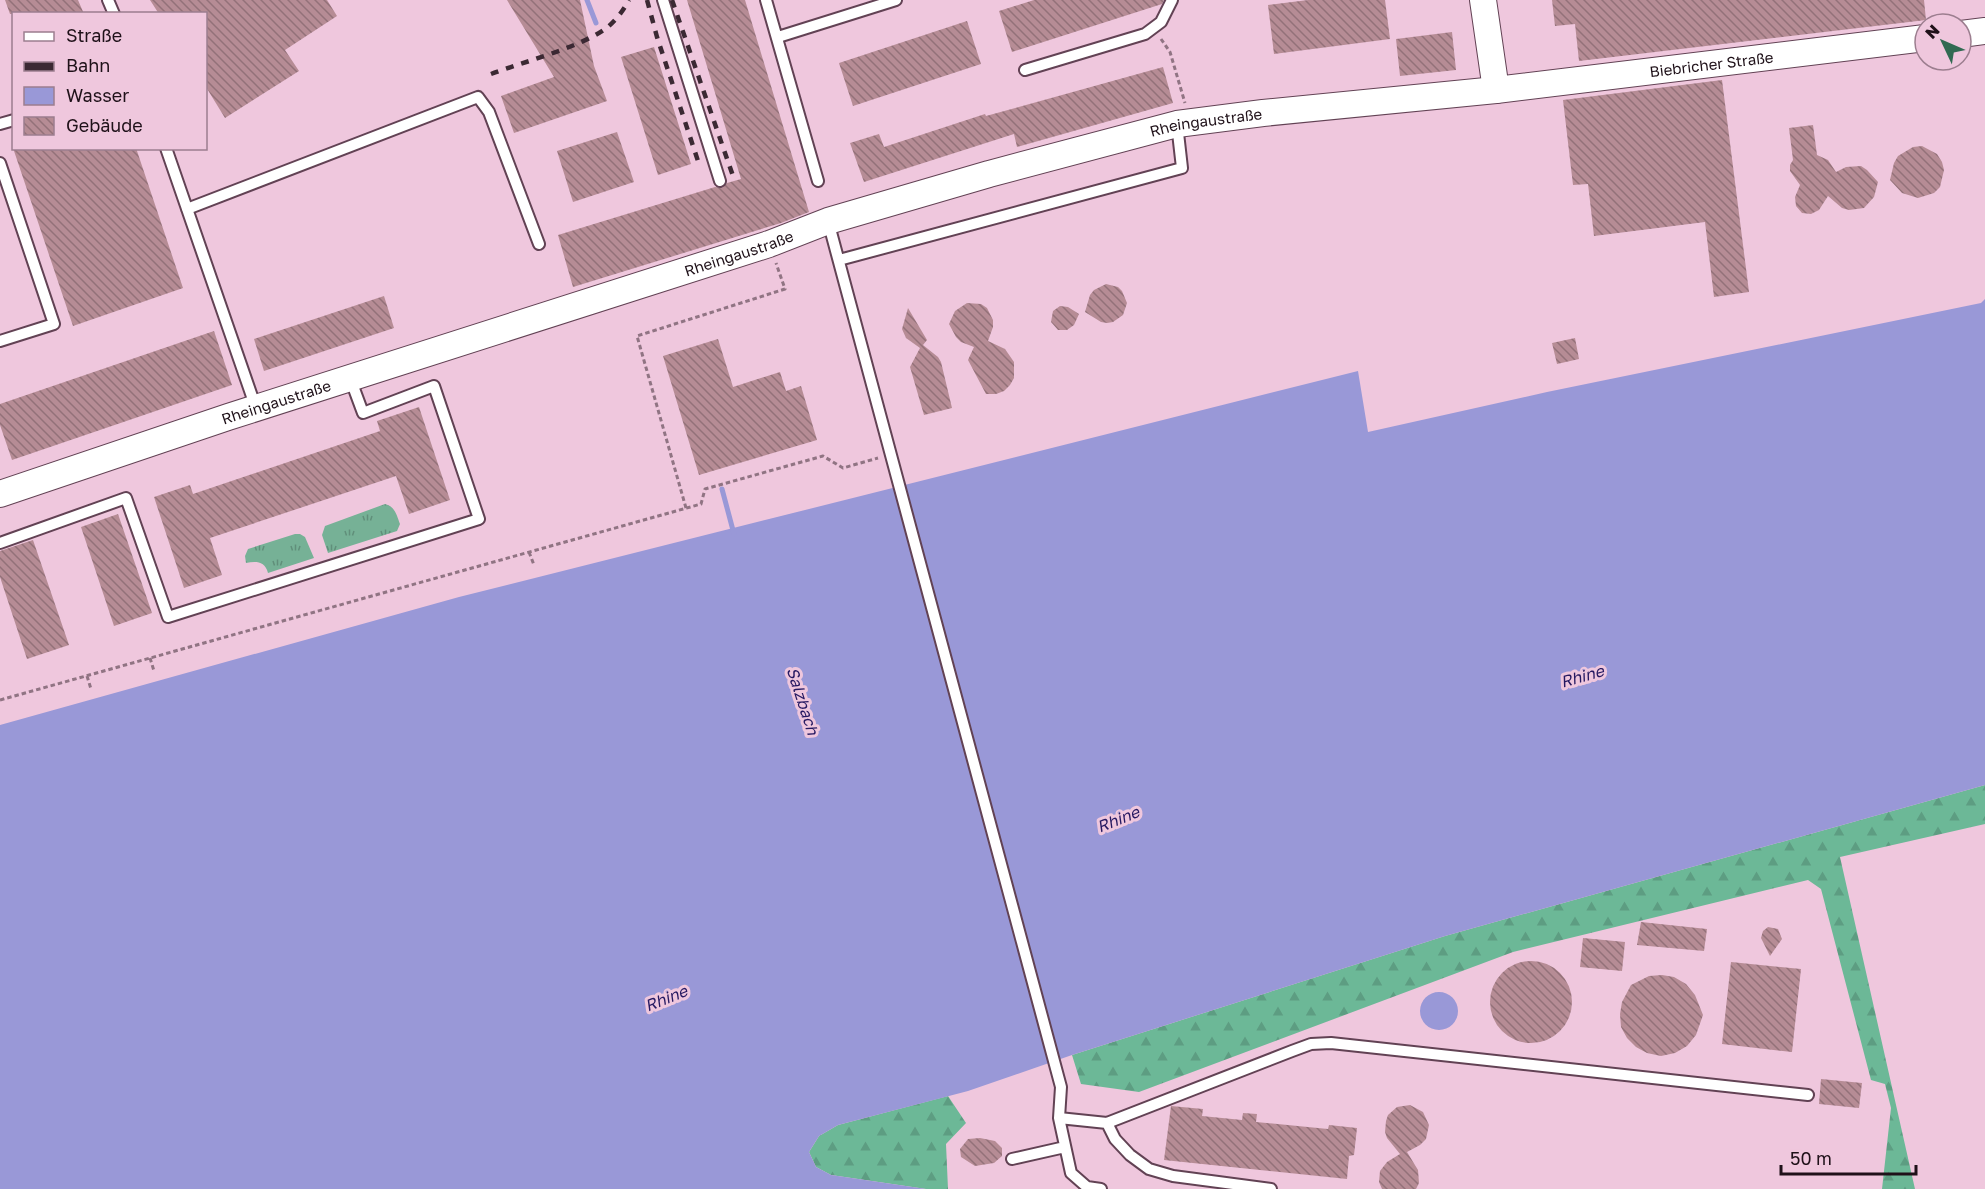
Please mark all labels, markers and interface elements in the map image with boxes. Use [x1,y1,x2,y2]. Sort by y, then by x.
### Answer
legend [12,12,207,150]
north arrow [1913,12,1973,72]
text: N [1921,20,1944,43]
text: Straße [66,24,122,46]
street label: Biebricher Straße [1648,47,1775,80]
text: Bahn [66,54,110,76]
text: Wasser [66,84,129,106]
street label: Rheingaustraße [1148,104,1263,140]
text: Gebäude [66,114,143,136]
street label: Rheingaustraße [682,226,796,280]
street label: Rheingaustraße [219,376,333,428]
water label: Rhine [1558,660,1608,692]
water label: Salzbach [783,665,824,739]
water label: Rhine [1094,801,1144,837]
water label: Rhine [642,980,692,1016]
scale bar [1781,1138,1916,1176]
text: 50 m [1790,1147,1832,1169]

